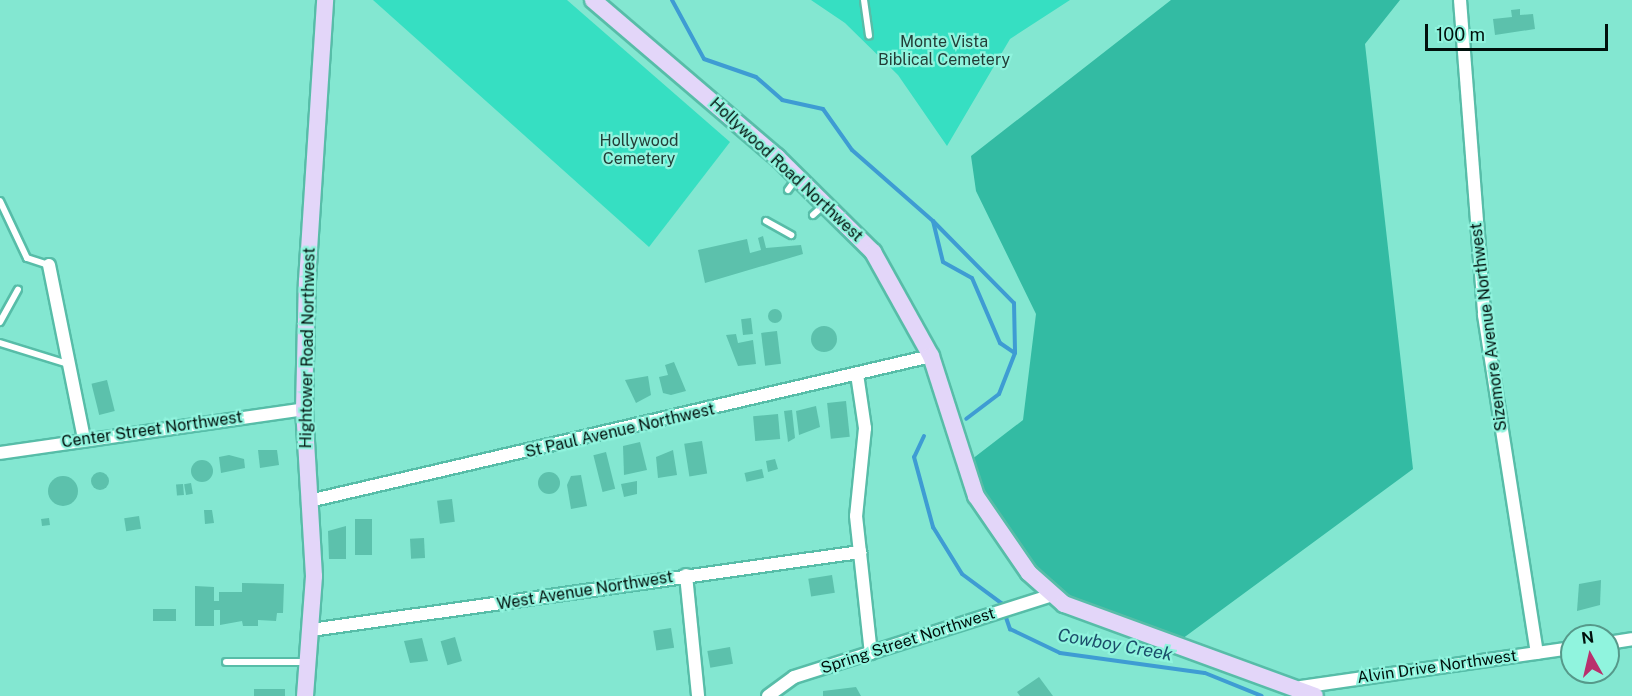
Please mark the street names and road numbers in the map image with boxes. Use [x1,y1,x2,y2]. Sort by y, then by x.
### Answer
street label: Hollywood Road Northwest [705,94,867,246]
street label: Sizemore Avenue Northwest [1467,222,1511,432]
street label: Hightower Road Northwest [297,247,319,449]
street label: St Paul Avenue Northwest [523,400,717,462]
street label: Center Street Northwest [60,408,244,452]
street label: West Avenue Northwest [496,568,674,614]
street label: Spring Street Northwest [819,604,997,678]
street label: Alvin Drive Northwest [1356,646,1518,688]

